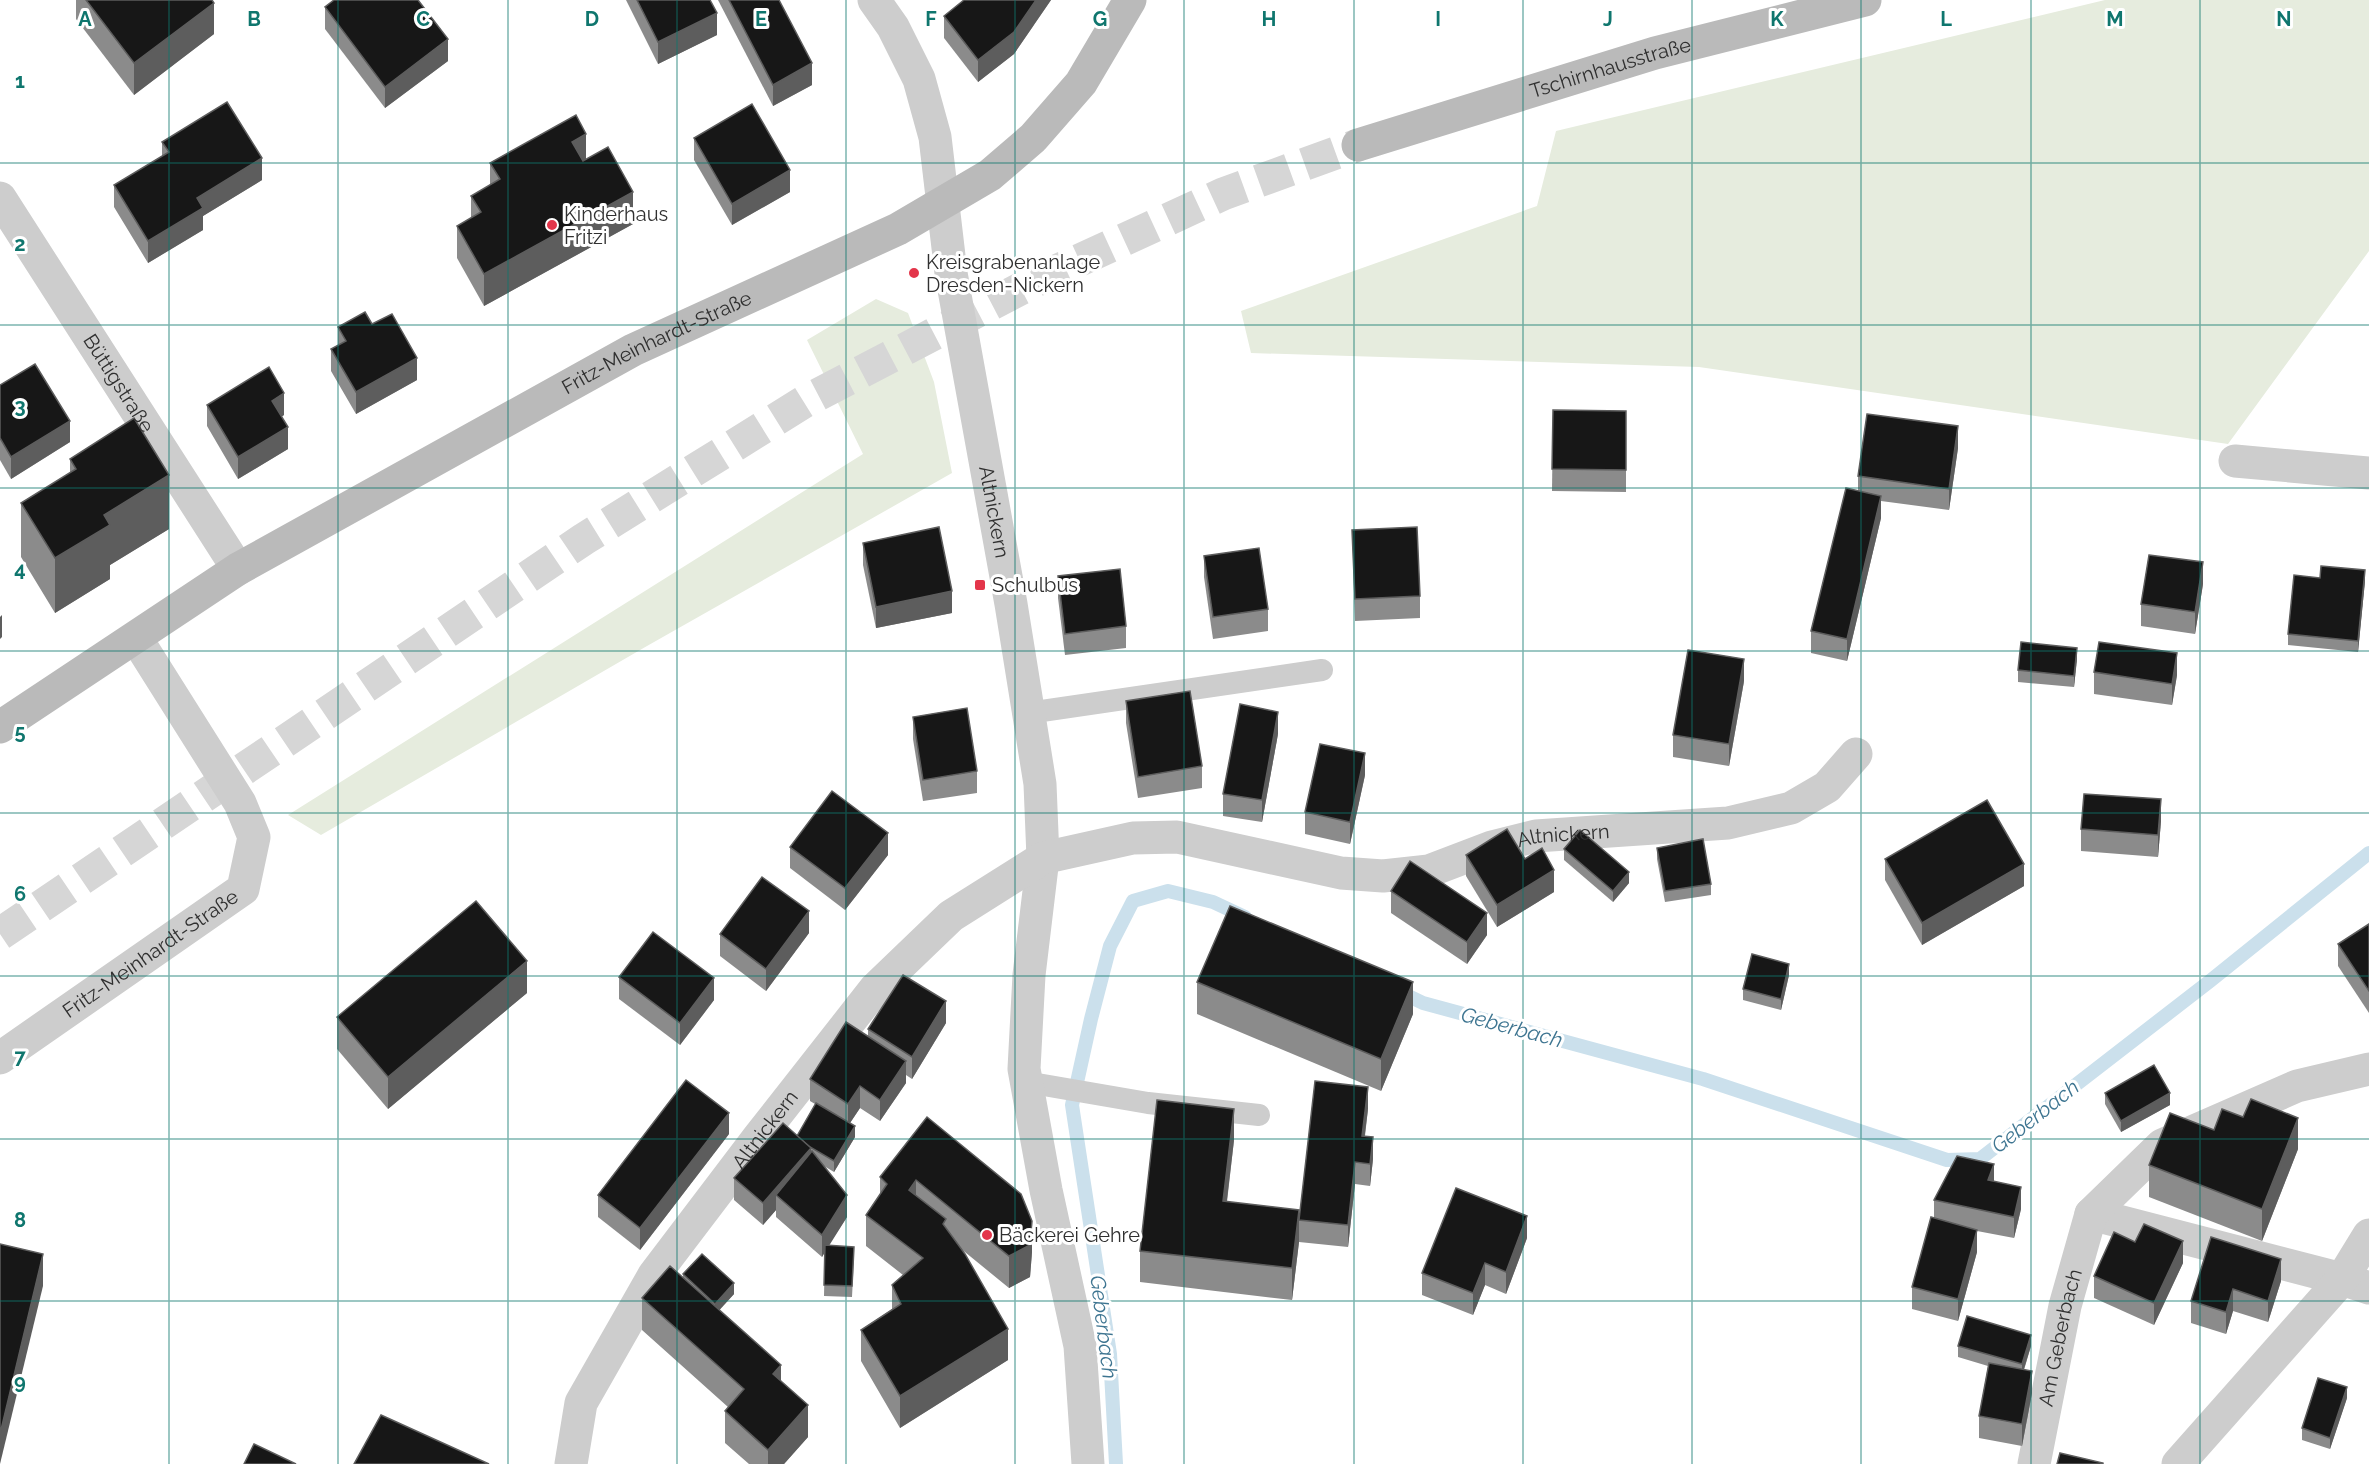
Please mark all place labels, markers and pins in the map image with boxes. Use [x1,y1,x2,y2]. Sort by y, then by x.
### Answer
place label: Kinderhaus Fritzi [564,202,668,249]
marker: Kinderhaus Fritzi [545,218,559,232]
place label: Kreisgrabenanlage Dresden-Nickern [926,250,1101,297]
marker: Kreisgrabenanlage Dresden-Nickern [907,266,921,280]
place label: Schulbus [992,573,1078,597]
marker: Schulbus [973,578,987,592]
place label: Bäckerei Gehre [999,1223,1140,1247]
marker: Bäckerei Gehre [980,1228,994,1242]

